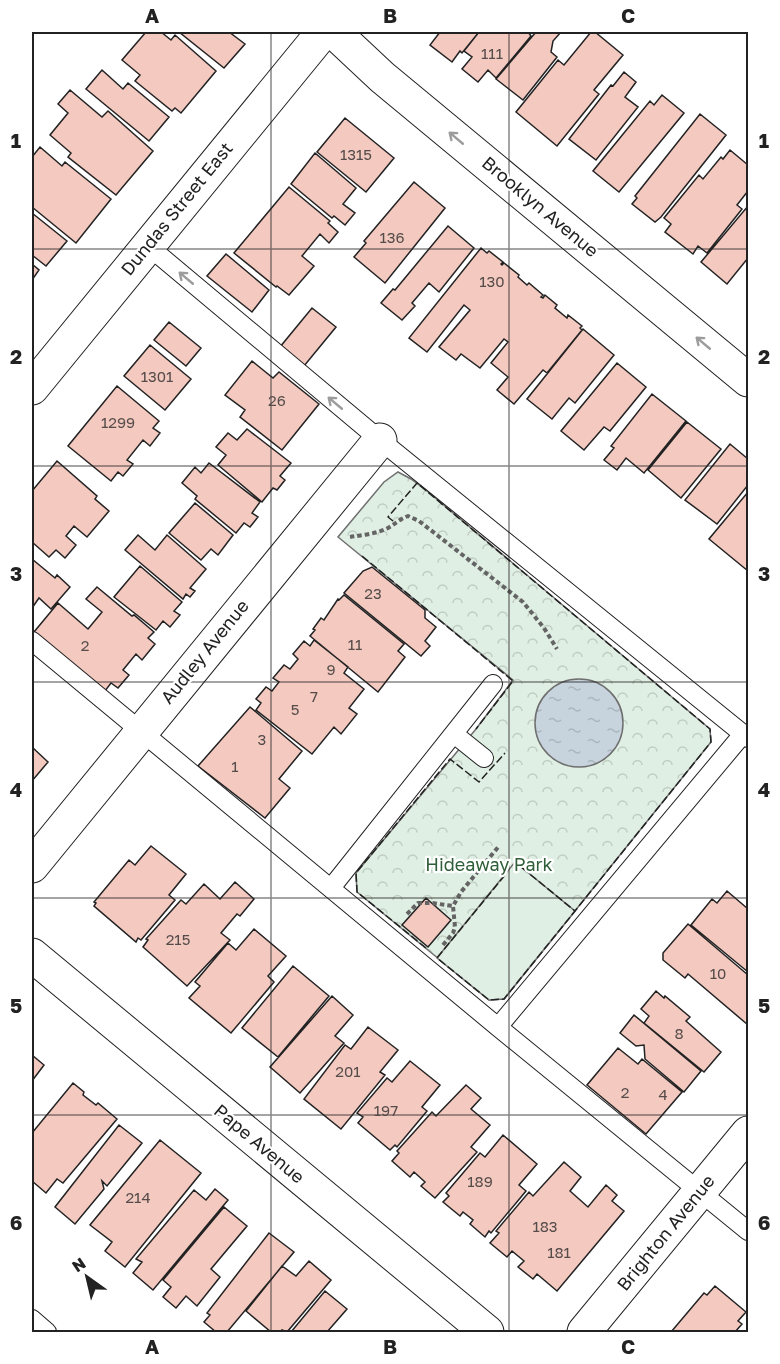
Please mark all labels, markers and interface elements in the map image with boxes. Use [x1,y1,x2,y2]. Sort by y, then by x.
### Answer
text: A [145,3,159,27]
text: B [383,3,397,27]
text: C [621,3,635,27]
house number: 111 [481,44,503,62]
text: 1 [11,128,21,152]
text: 1 [759,128,769,152]
one-way arrow [448,132,464,145]
street label: Dundas Street East [116,137,237,280]
house number: 1315 [340,145,372,163]
street label: Brooklyn Avenue [478,151,603,261]
house number: 136 [379,228,405,246]
one-way arrow [178,271,194,284]
house number: 130 [479,272,505,290]
one-way arrow [695,336,711,349]
text: 2 [10,344,22,368]
text: 2 [758,344,770,368]
house number: 1301 [141,367,173,385]
house number: 26 [268,391,286,409]
one-way arrow [327,396,343,409]
house number: 1299 [101,413,135,431]
text: 3 [10,561,22,585]
text: 3 [758,561,770,585]
house number: 23 [364,584,382,602]
street label: Audley Avenue [156,595,253,708]
house number: 11 [348,635,362,653]
house number: 2 [81,636,89,654]
house number: 9 [326,660,336,678]
house number: 7 [310,687,318,705]
house number: 5 [291,700,299,718]
house number: 3 [258,730,266,748]
house number: 1 [231,757,239,775]
text: 4 [10,777,22,801]
text: 4 [758,777,770,801]
park label: Hideaway Park [425,853,553,875]
house number: 215 [166,930,190,948]
house number: 10 [710,964,726,982]
text: 5 [10,993,22,1017]
text: 5 [758,993,770,1017]
house number: 8 [674,1024,684,1042]
house number: 201 [335,1062,361,1080]
house number: 2 [621,1083,629,1101]
house number: 4 [658,1085,668,1103]
street label: Pape Avenue [210,1099,309,1187]
house number: 197 [374,1101,398,1119]
street label: Brighton Avenue [612,1170,719,1295]
house number: 189 [467,1172,493,1190]
house number: 214 [125,1188,151,1206]
text: 6 [10,1210,22,1234]
text: 6 [758,1210,770,1234]
house number: 183 [532,1217,558,1235]
house number: 181 [547,1243,571,1261]
north arrow [57,1247,117,1307]
text: N [68,1253,89,1276]
text: A [145,1334,159,1358]
text: B [383,1334,397,1358]
text: C [621,1334,635,1358]

